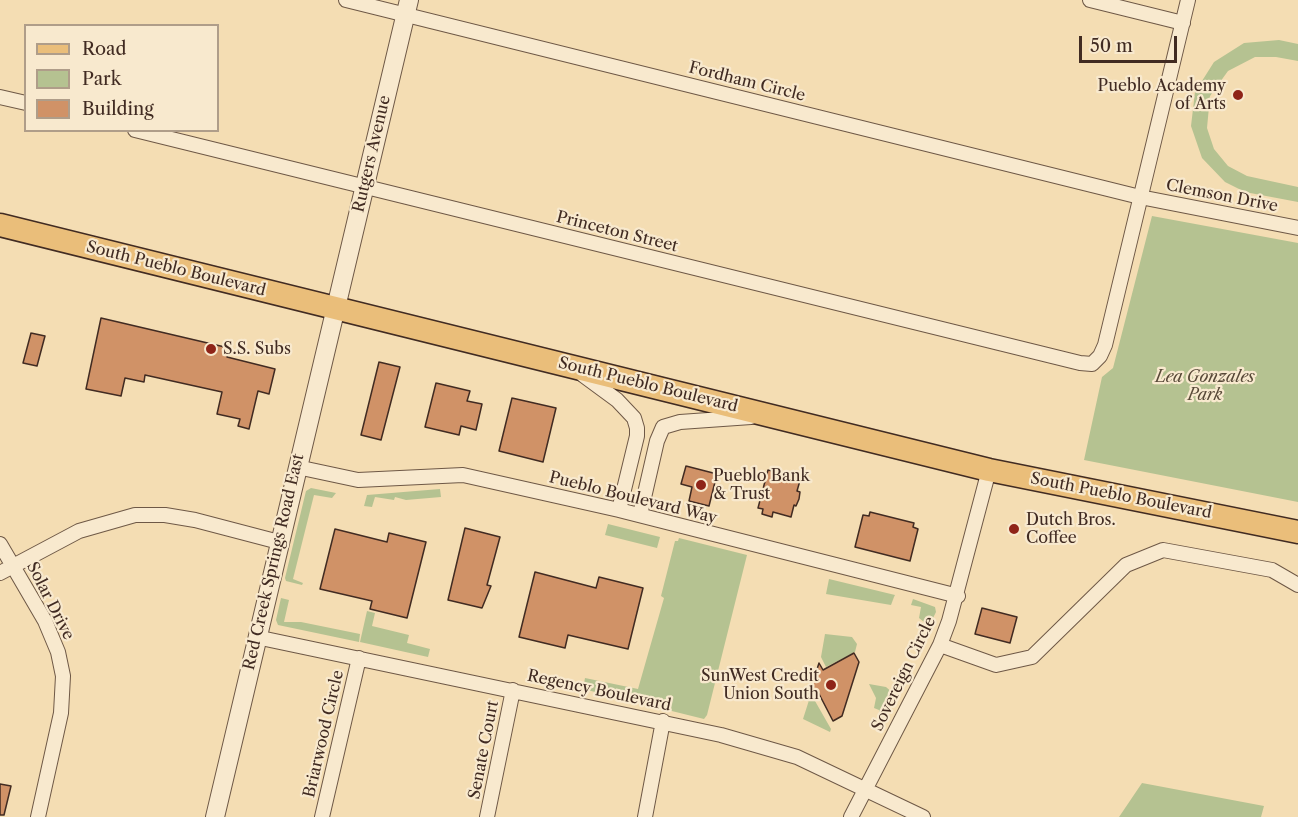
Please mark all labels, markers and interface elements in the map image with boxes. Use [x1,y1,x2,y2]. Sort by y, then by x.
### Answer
legend [24,24,219,132]
scale bar [1082,24,1180,62]
text: 50 m [1090,35,1133,57]
text: Road [82,38,127,60]
street label: Fordham Circle [687,58,807,106]
text: Park [82,68,121,90]
place label: Pueblo Academy of Arts [1098,76,1226,114]
marker: Pueblo Academy of Arts [1231,88,1245,102]
street label: Rutgers Avenue [349,94,395,214]
text: Building [82,98,154,120]
street label: Clemson Drive [1164,176,1280,216]
street label: Princeton Street [554,208,680,256]
street label: South Pueblo Boulevard [84,237,268,301]
place label: S.S. Subs [223,339,291,359]
marker: S.S. Subs [204,342,218,356]
street label: South Pueblo Boulevard [556,353,740,417]
park label: Lea Gonzales Park [1155,367,1255,405]
street label: Red Creek Springs Road East [240,452,308,672]
place label: Pueblo Bank & Trust [713,466,810,504]
street label: Pueblo Boulevard Way [547,468,719,528]
street label: South Pueblo Boulevard [1029,469,1213,523]
marker: Pueblo Bank & Trust [694,478,708,492]
place label: Dutch Bros. Coffee [1026,510,1116,548]
marker: Dutch Bros. Coffee [1007,522,1021,536]
street label: Solar Drive [22,559,78,643]
street label: Sovereign Circle [868,614,940,734]
street label: Regency Boulevard [525,666,673,716]
place label: SunWest Credit Union South [701,666,819,704]
street label: Briarwood Circle [300,668,348,800]
marker: SunWest Credit Union South [824,678,838,692]
street label: Senate Court [465,699,503,801]

